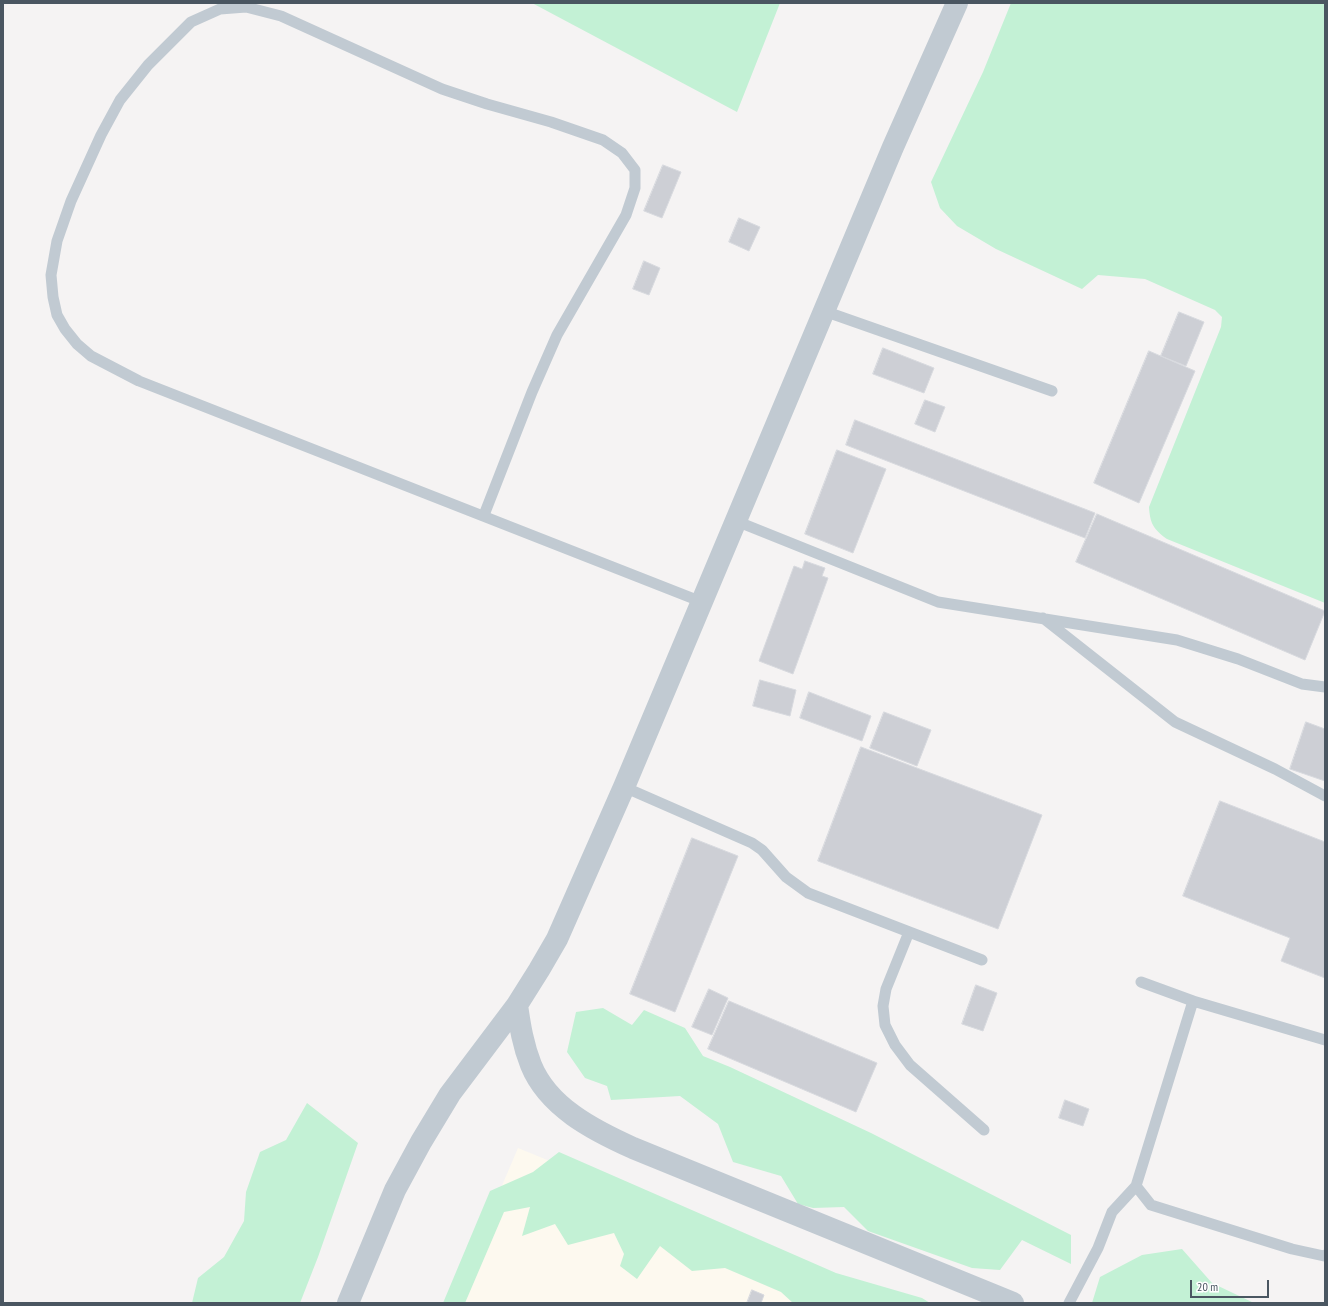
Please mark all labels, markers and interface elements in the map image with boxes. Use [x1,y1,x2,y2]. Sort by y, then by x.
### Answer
scale bar [1192,1272,1271,1298]
text: 20 m [1197,1279,1218,1294]

